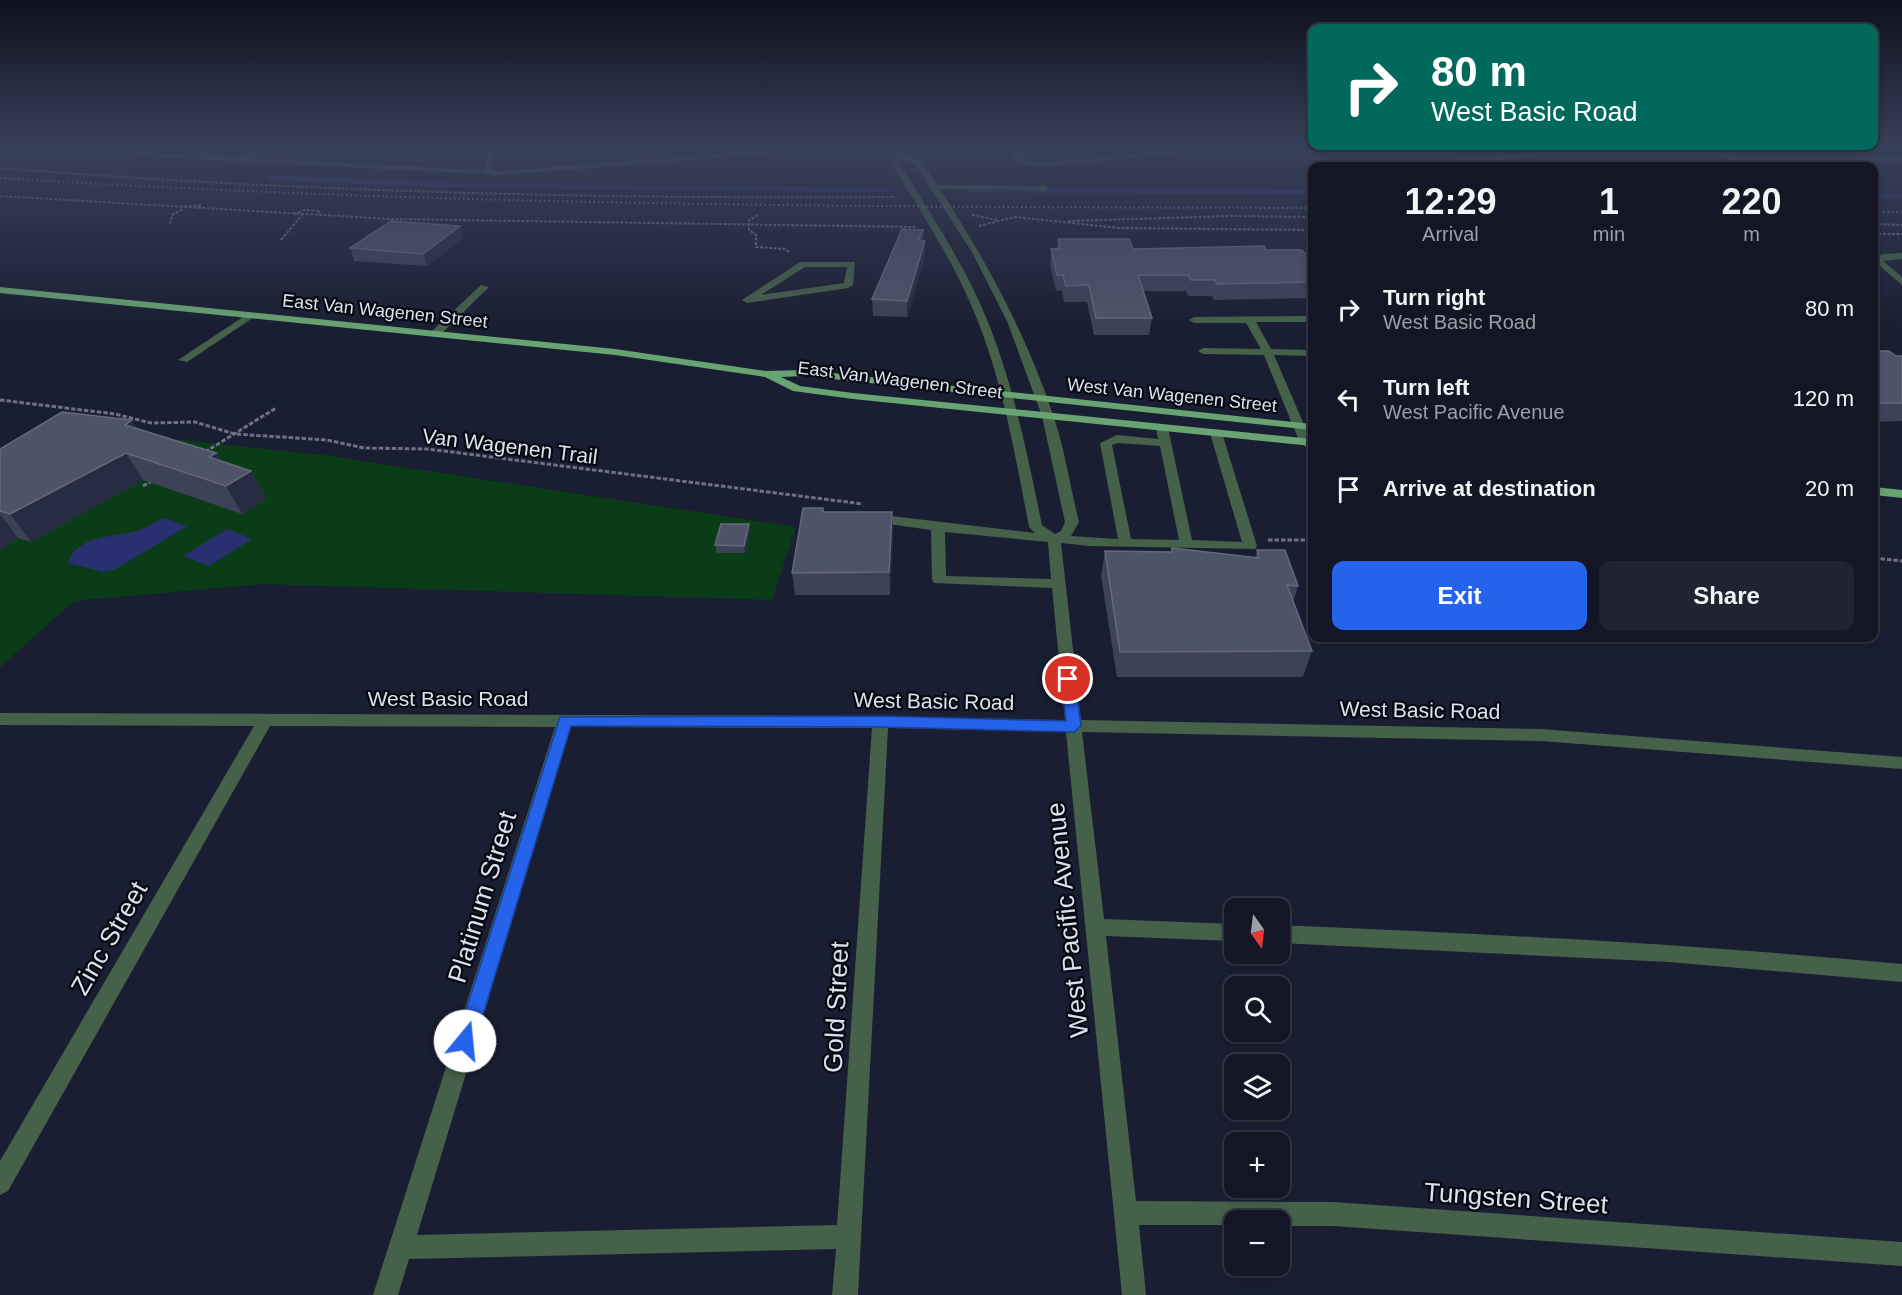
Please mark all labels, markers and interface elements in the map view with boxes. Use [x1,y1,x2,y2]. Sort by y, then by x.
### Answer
icon: right [1332,48,1410,126]
text: 80 m [1431,48,1527,95]
text: West Basic Road [1431,97,1638,127]
text: 12:29 [1404,181,1496,222]
text: 1 [1599,181,1619,222]
text: 220 [1721,181,1782,222]
text: Arrival [1422,223,1479,245]
text: min [1593,223,1625,245]
text: m [1743,223,1760,245]
text: Turn right [1383,285,1485,310]
street label: East Van Wagenen Street [281,290,489,332]
icon: right [1332,293,1365,326]
text: 80 m [1805,296,1854,321]
text: West Basic Road [1383,311,1536,333]
street label: East Van Wagenen Street [796,358,1004,402]
street label: West Van Wagenen Street [1066,374,1278,416]
text: Turn left [1383,375,1469,400]
icon: left [1332,383,1365,416]
text: 120 m [1793,386,1854,411]
text: West Pacific Avenue [1383,401,1565,423]
street label: Van Wagenen Trail [421,424,599,468]
icon: arrive [1332,473,1365,506]
text: Arrive at destination [1383,476,1596,501]
text: 20 m [1805,476,1854,501]
button: Exit [1332,561,1587,630]
button: Share [1599,561,1854,630]
pin [1042,653,1093,704]
icon: arrive [1051,662,1084,695]
street label: West Basic Road [368,687,528,710]
street label: West Basic Road [853,688,1015,714]
street label: West Basic Road [1339,697,1501,723]
street label: West Pacific Avenue [1040,801,1094,1039]
street label: Platinum Street [442,807,523,986]
street label: Zinc Street [65,875,154,1000]
north arrow [1224,898,1290,964]
map controls [1224,898,1290,1276]
street label: Gold Street [818,940,854,1073]
button: search [1224,976,1290,1042]
position arrow [433,1009,497,1073]
button: layers [1224,1054,1290,1120]
button: + [1224,1132,1290,1198]
street label: Tungsten Street [1423,1177,1610,1219]
button: − [1224,1210,1290,1276]

